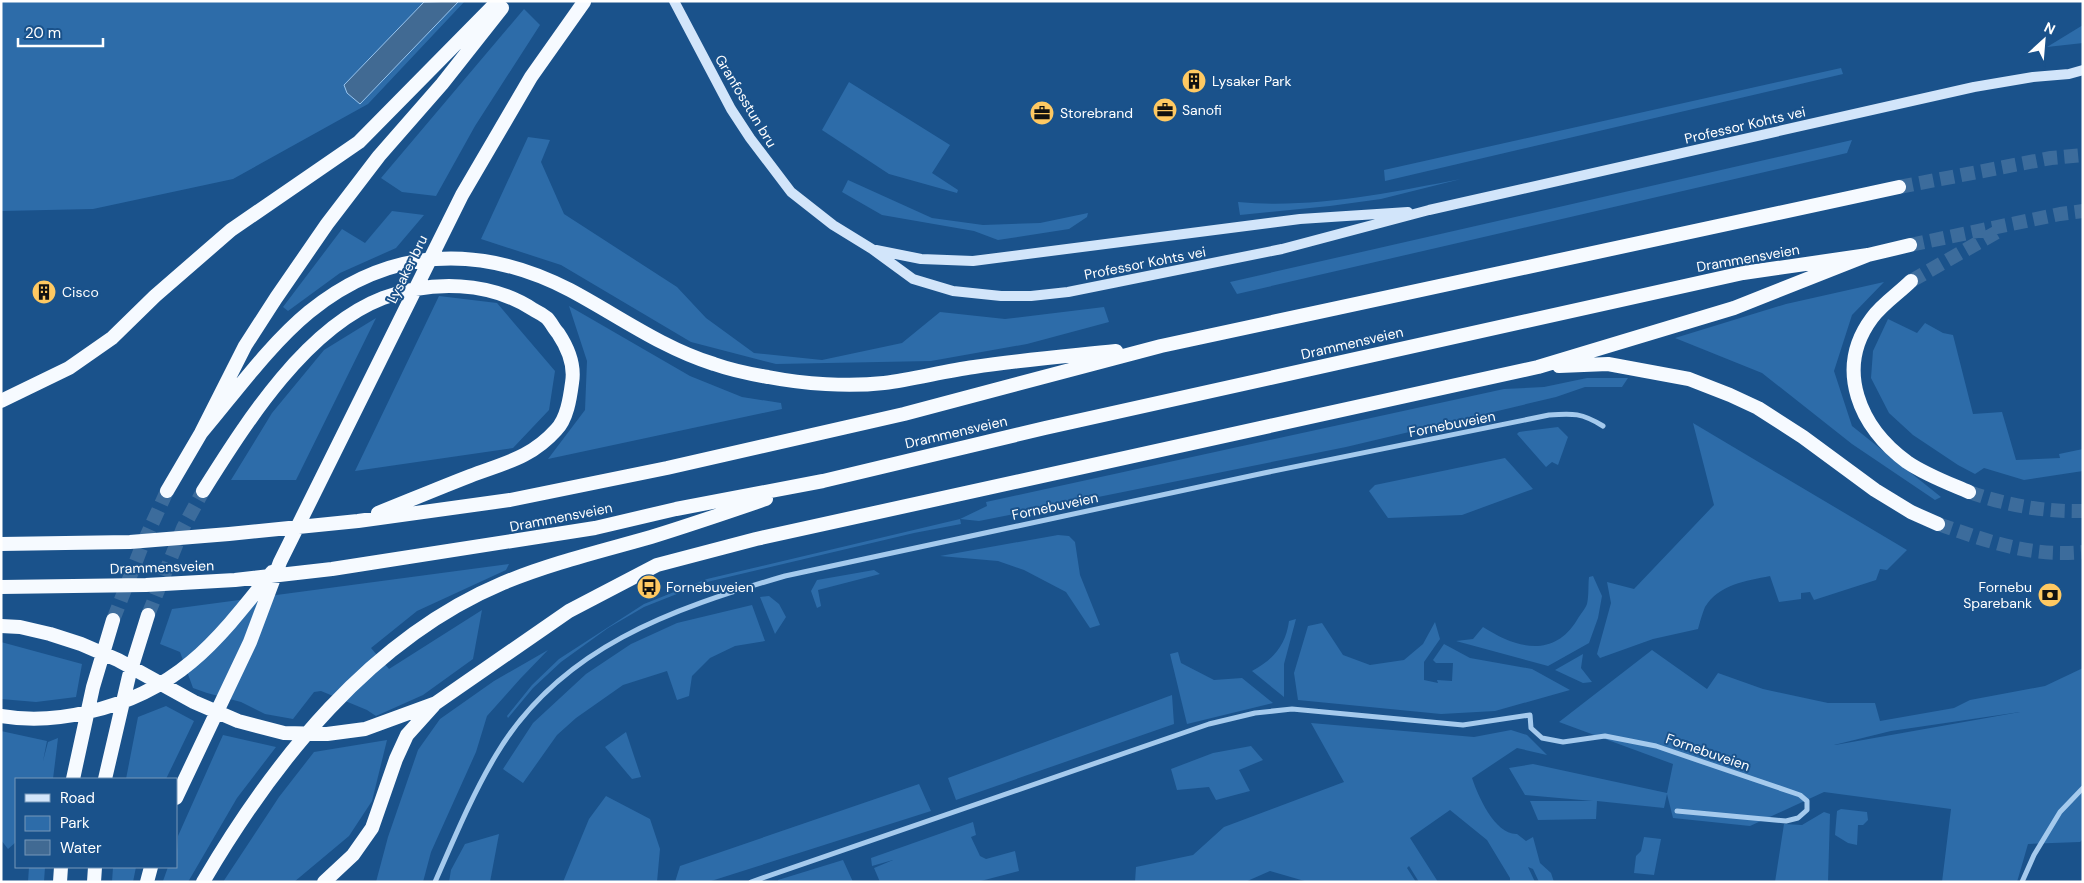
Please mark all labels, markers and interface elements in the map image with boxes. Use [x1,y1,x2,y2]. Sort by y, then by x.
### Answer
scale bar [18,15,102,47]
north arrow [2019,15,2069,65]
text: N [2041,18,2058,39]
text: 20 m [25,23,61,43]
street label: Granfosstun bru [711,51,781,151]
building icon: Lysaker Park [1181,68,1207,94]
place label: Lysaker Park [1212,72,1292,90]
office icon: Sanofi [1152,97,1178,123]
office icon: Storebrand [1029,100,1055,126]
place label: Sanofi [1182,101,1222,119]
street label: Professor Kohts vei [1683,102,1807,148]
place label: Storebrand [1060,104,1133,122]
street label: Lysaker bru [383,232,431,306]
street label: Drammensveien [1695,240,1801,276]
street label: Professor Kohts vei [1083,242,1207,284]
building icon: Cisco [31,279,57,305]
place label: Cisco [62,283,99,301]
street label: Drammensveien [1299,322,1405,364]
street label: Fornebuveien [1407,407,1497,441]
street label: Drammensveien [903,411,1009,453]
street label: Fornebuveien [1010,488,1100,524]
street label: Drammensveien [508,498,614,536]
street label: Drammensveien [110,556,214,578]
bus stop icon: Fornebuveien [636,574,662,600]
place label: Fornebuveien [666,578,754,596]
place label: Fornebu Sparebank [1963,578,2032,612]
bank icon: Fornebu Sparebank [2037,582,2063,608]
street label: Fornebuveien [1664,729,1752,775]
legend [15,778,178,868]
text: Road [60,788,95,808]
text: Park [60,813,90,833]
text: Water [60,838,102,858]

